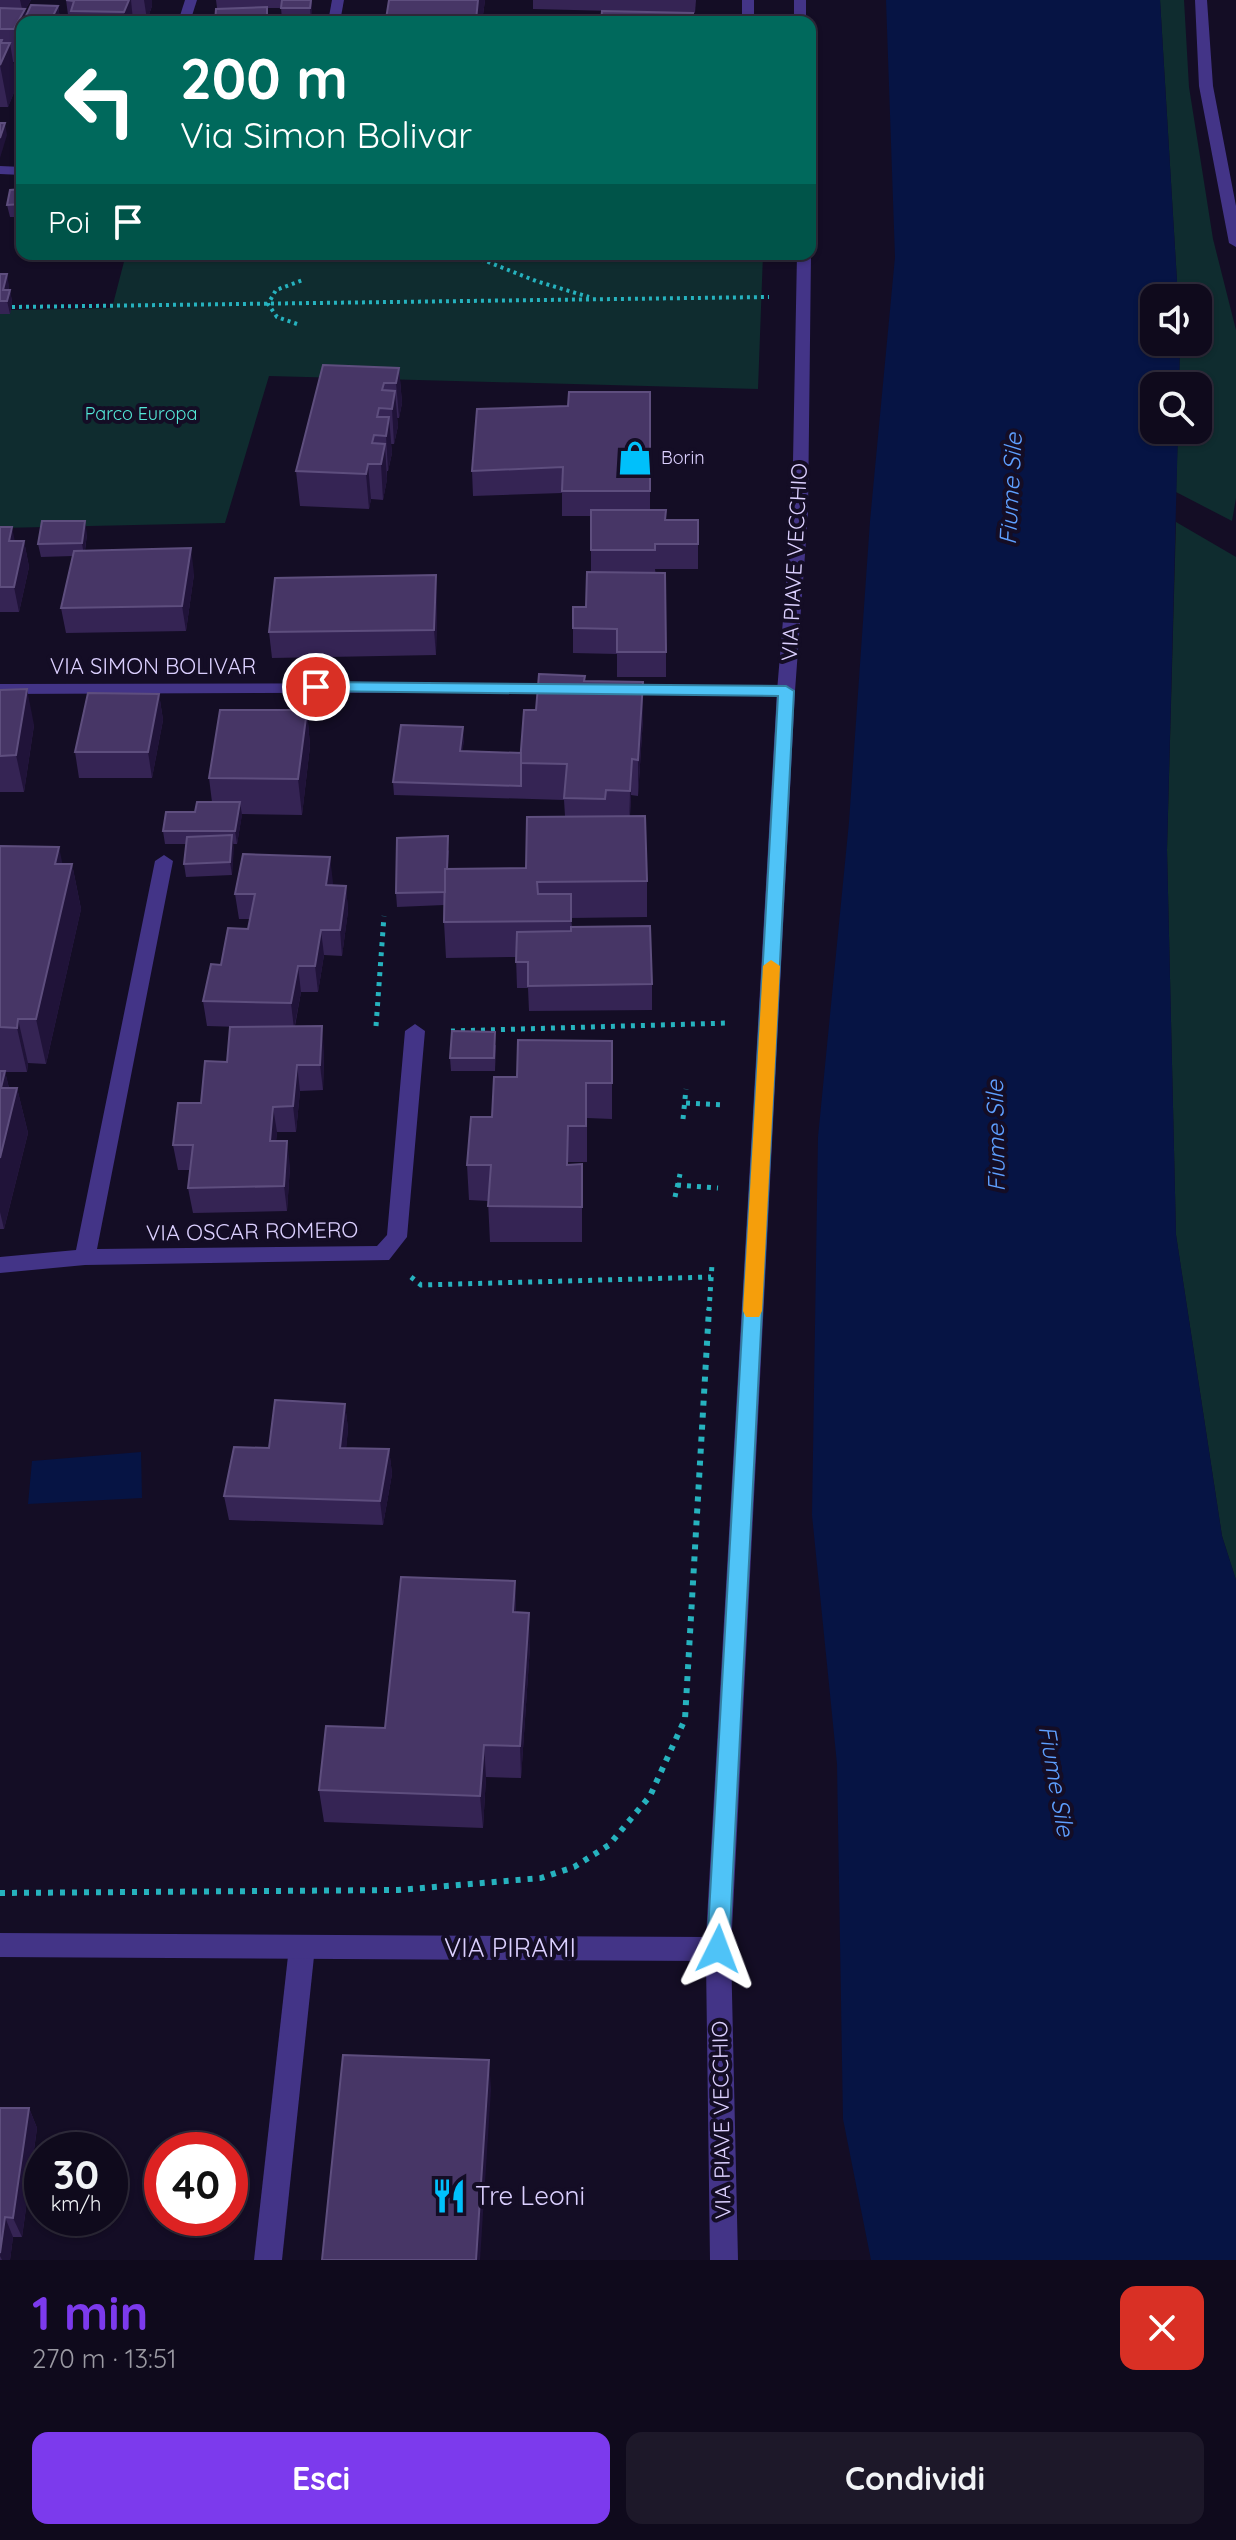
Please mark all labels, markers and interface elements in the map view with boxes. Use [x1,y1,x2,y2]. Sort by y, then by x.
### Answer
text: 200 m [180,43,348,113]
icon: left [48,48,152,152]
text: Via Simon Bolivar [180,112,472,157]
icon: arrive [106,200,150,244]
text: Poi [48,203,90,241]
map controls [1140,284,1212,444]
button: sound [1140,284,1212,356]
button: search [1140,372,1212,444]
park label: Parco Europa [85,402,197,425]
water label: Fiume Sile [992,431,1028,546]
shop icon: Borin [616,439,654,477]
place label: Borin [661,446,705,469]
street label: VIA PIAVE VECCHIO [775,462,813,662]
street label: VIA SIMON BOLIVAR [50,652,256,680]
pin [282,653,350,721]
icon: arrive [294,665,338,709]
water label: Fiume Sile [979,1078,1011,1192]
street label: VIA OSCAR ROMERO [146,1215,358,1247]
water label: Fiume Sile [1033,1723,1082,1840]
position arrow [676,1907,760,1991]
street label: VIA PIRAMI [444,1931,576,1964]
street label: VIA PIAVE VECCHIO [705,2021,737,2219]
speed limit sign: 40 [144,2132,248,2236]
text: 30 [53,2149,99,2199]
restaurant icon: Tre Leoni [430,2177,468,2215]
place label: Tre Leoni [475,2179,585,2212]
text: km/h [51,2191,101,2216]
text: 1 min [32,2282,148,2342]
button: close [1120,2286,1204,2370]
text: 270 m · 13:51 [32,2342,177,2375]
button: Esci [32,2432,610,2524]
button: Condividi [626,2432,1204,2524]

